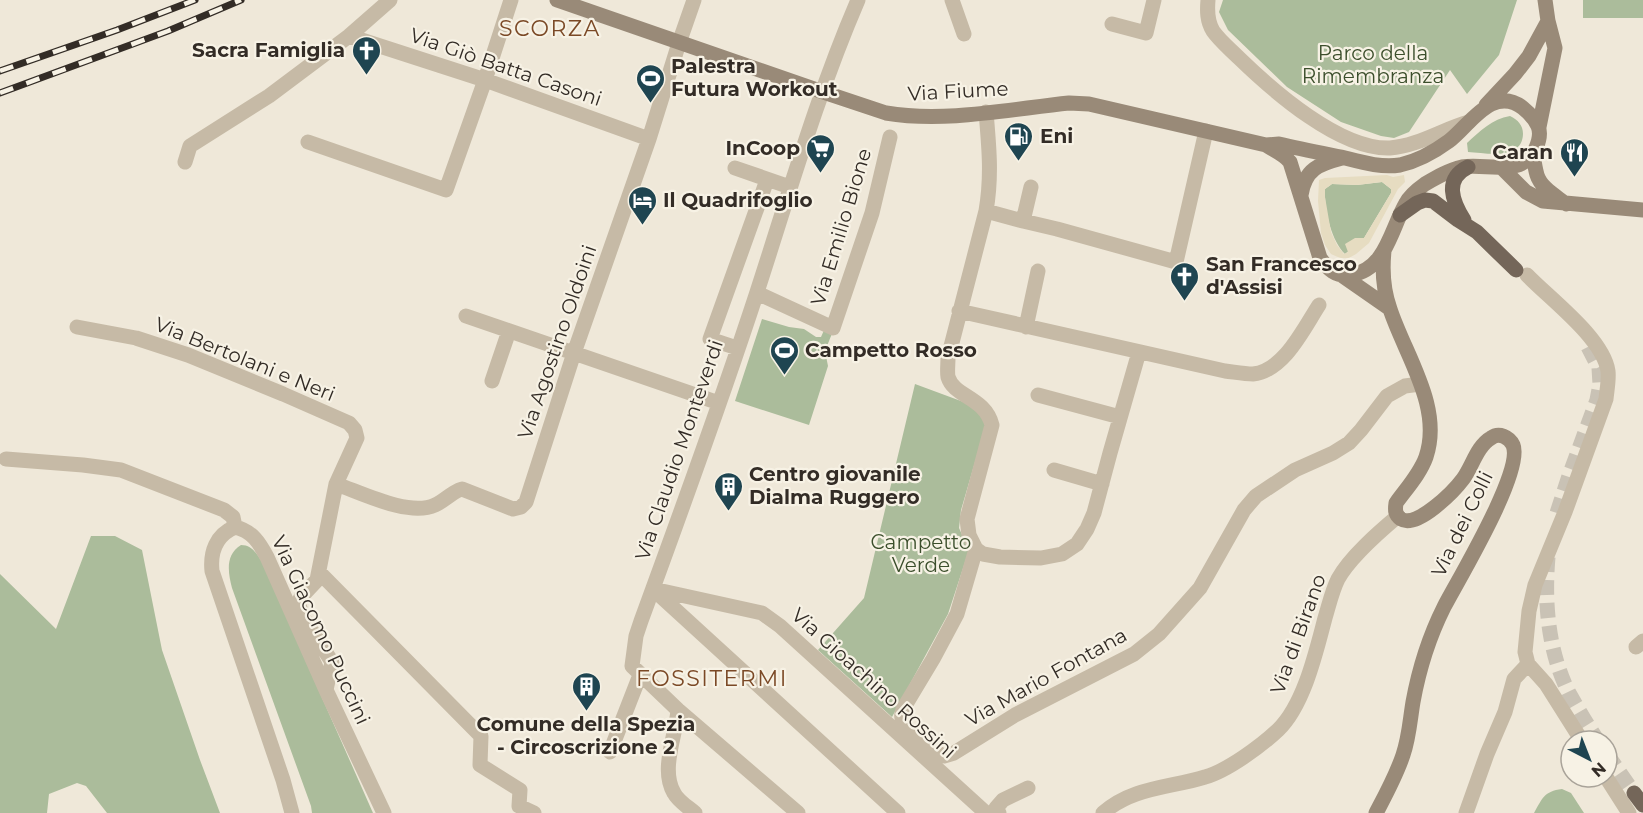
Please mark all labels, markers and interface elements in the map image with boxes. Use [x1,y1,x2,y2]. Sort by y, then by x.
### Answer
district label: SCORZA [499,15,601,42]
street label: Via Giò Batta Casoni [407,23,605,111]
church icon: Sacra Famiglia [350,34,382,76]
place label: Sacra Famiglia [192,38,345,62]
park label: Parco della Rimembranza [1302,41,1444,88]
place label: Palestra Futura Workout [671,54,838,101]
sports icon: Palestra Futura Workout [634,62,666,104]
street label: Via Fiume [907,76,1009,106]
fuel station icon: Eni [1003,120,1035,162]
place label: Eni [1040,124,1073,148]
supermarket icon: InCoop [805,132,837,174]
place label: InCoop [726,136,800,160]
restaurant icon: Caran [1558,136,1590,178]
place label: Caran [1492,140,1553,164]
street label: Via Emilio Bione [806,145,876,309]
hotel icon: Il Quadrifoglio [626,184,658,226]
place label: Il Quadrifoglio [663,188,813,212]
street label: Via Agostino Oldoini [513,242,601,442]
place label: San Francesco d'Assisi [1206,252,1357,299]
church icon: San Francesco d'Assisi [1169,260,1201,302]
street label: Via Bertolani e Neri [151,312,339,406]
sports icon: Campetto Rosso [768,334,800,376]
street label: Via Claudio Monteverdi [630,337,728,563]
place label: Campetto Rosso [805,338,977,362]
place label: Centro giovanile Dialma Ruggero [749,462,921,509]
street label: Via dei Colli [1426,467,1498,581]
building icon: Centro giovanile Dialma Ruggero [712,470,744,512]
park label: Campetto Verde [871,530,971,577]
street label: Via Giacomo Puccini [267,532,375,728]
street label: Via di Birano [1265,571,1331,697]
street label: Via Gioachino Rossini [787,603,961,763]
street label: Via Mario Fontana [961,623,1131,731]
district label: FOSSITERMI [636,665,788,692]
building icon: Comune della Spezia - Circoscrizione 2 [570,670,602,712]
place label: Comune della Spezia - Circoscrizione 2 [477,712,695,759]
north arrow [1559,729,1619,789]
text: N [1588,758,1610,781]

